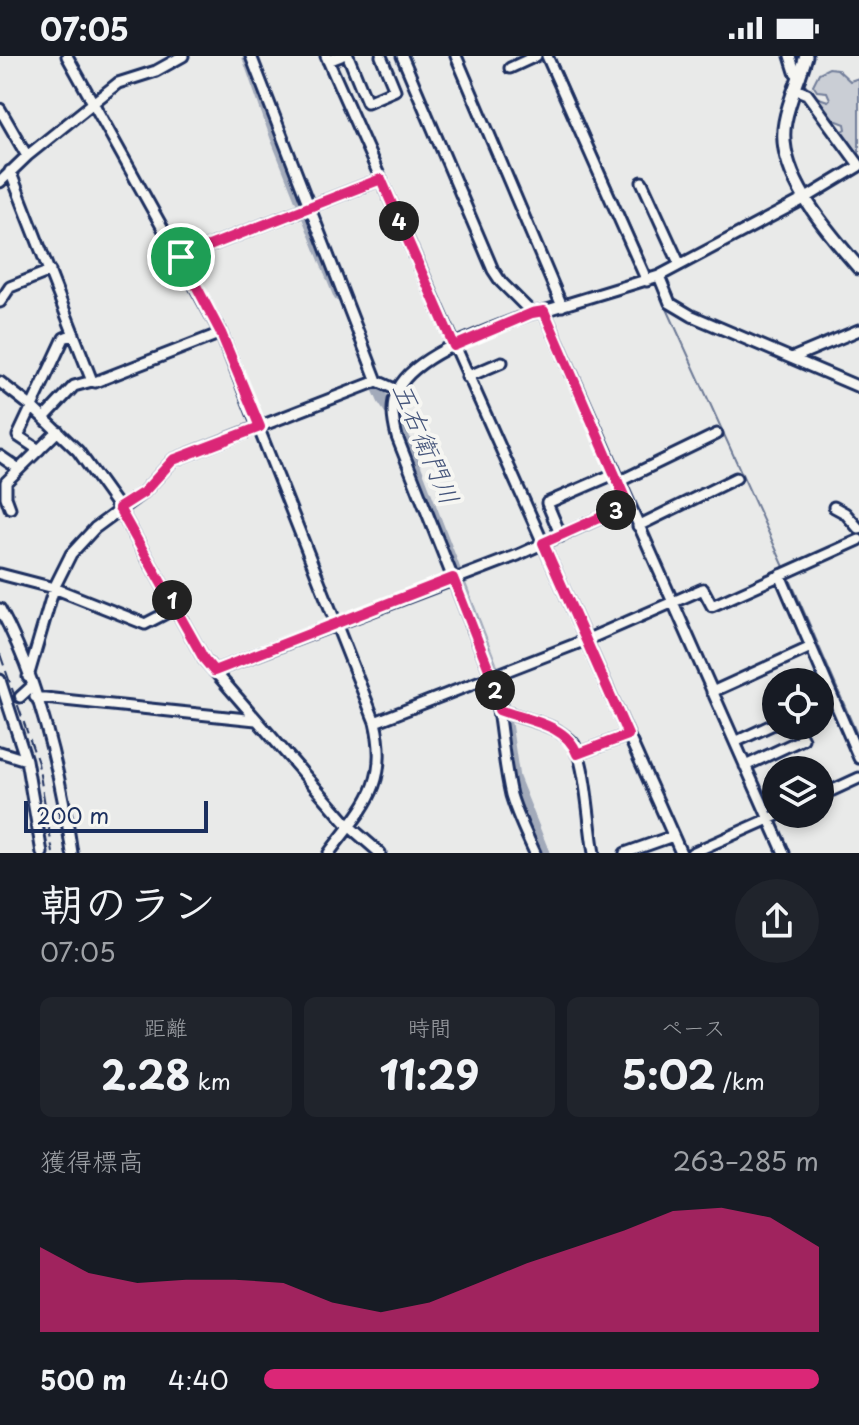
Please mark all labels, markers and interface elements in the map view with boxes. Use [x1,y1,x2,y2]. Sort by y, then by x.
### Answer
text: 07:05 [40,6,129,51]
pin: 4 [379,201,419,241]
text: 4 [392,204,406,237]
pin [147,223,215,291]
icon: arrive [159,235,203,279]
water label: 五右衛門川 [384,376,470,510]
pin: 3 [596,490,636,530]
text: 3 [609,493,623,526]
pin: 1 [152,580,192,620]
text: 1 [167,583,177,616]
map controls [762,668,834,828]
button: locate [762,668,834,740]
pin: 2 [475,670,515,710]
text: 2 [487,673,503,706]
button: layers [762,756,834,828]
scale bar [24,797,208,833]
text: 200 m [36,798,109,831]
text: 朝のラン [40,869,216,935]
button: share [735,879,819,963]
text: 07:05 [40,932,116,971]
text: 距離 [144,1010,188,1043]
text: 時間 [407,1010,452,1043]
text: ペース [661,1010,726,1043]
text: 2.28 [101,1043,190,1104]
text: 11:29 [380,1043,479,1104]
text: 5:02 [622,1043,716,1104]
text: km [190,1064,231,1097]
text: /km [716,1064,765,1097]
text: 獲得標高 [40,1141,144,1180]
text: 263–285 m [673,1141,819,1180]
text: 500 m [40,1360,126,1399]
text: 4:40 [168,1360,229,1399]

